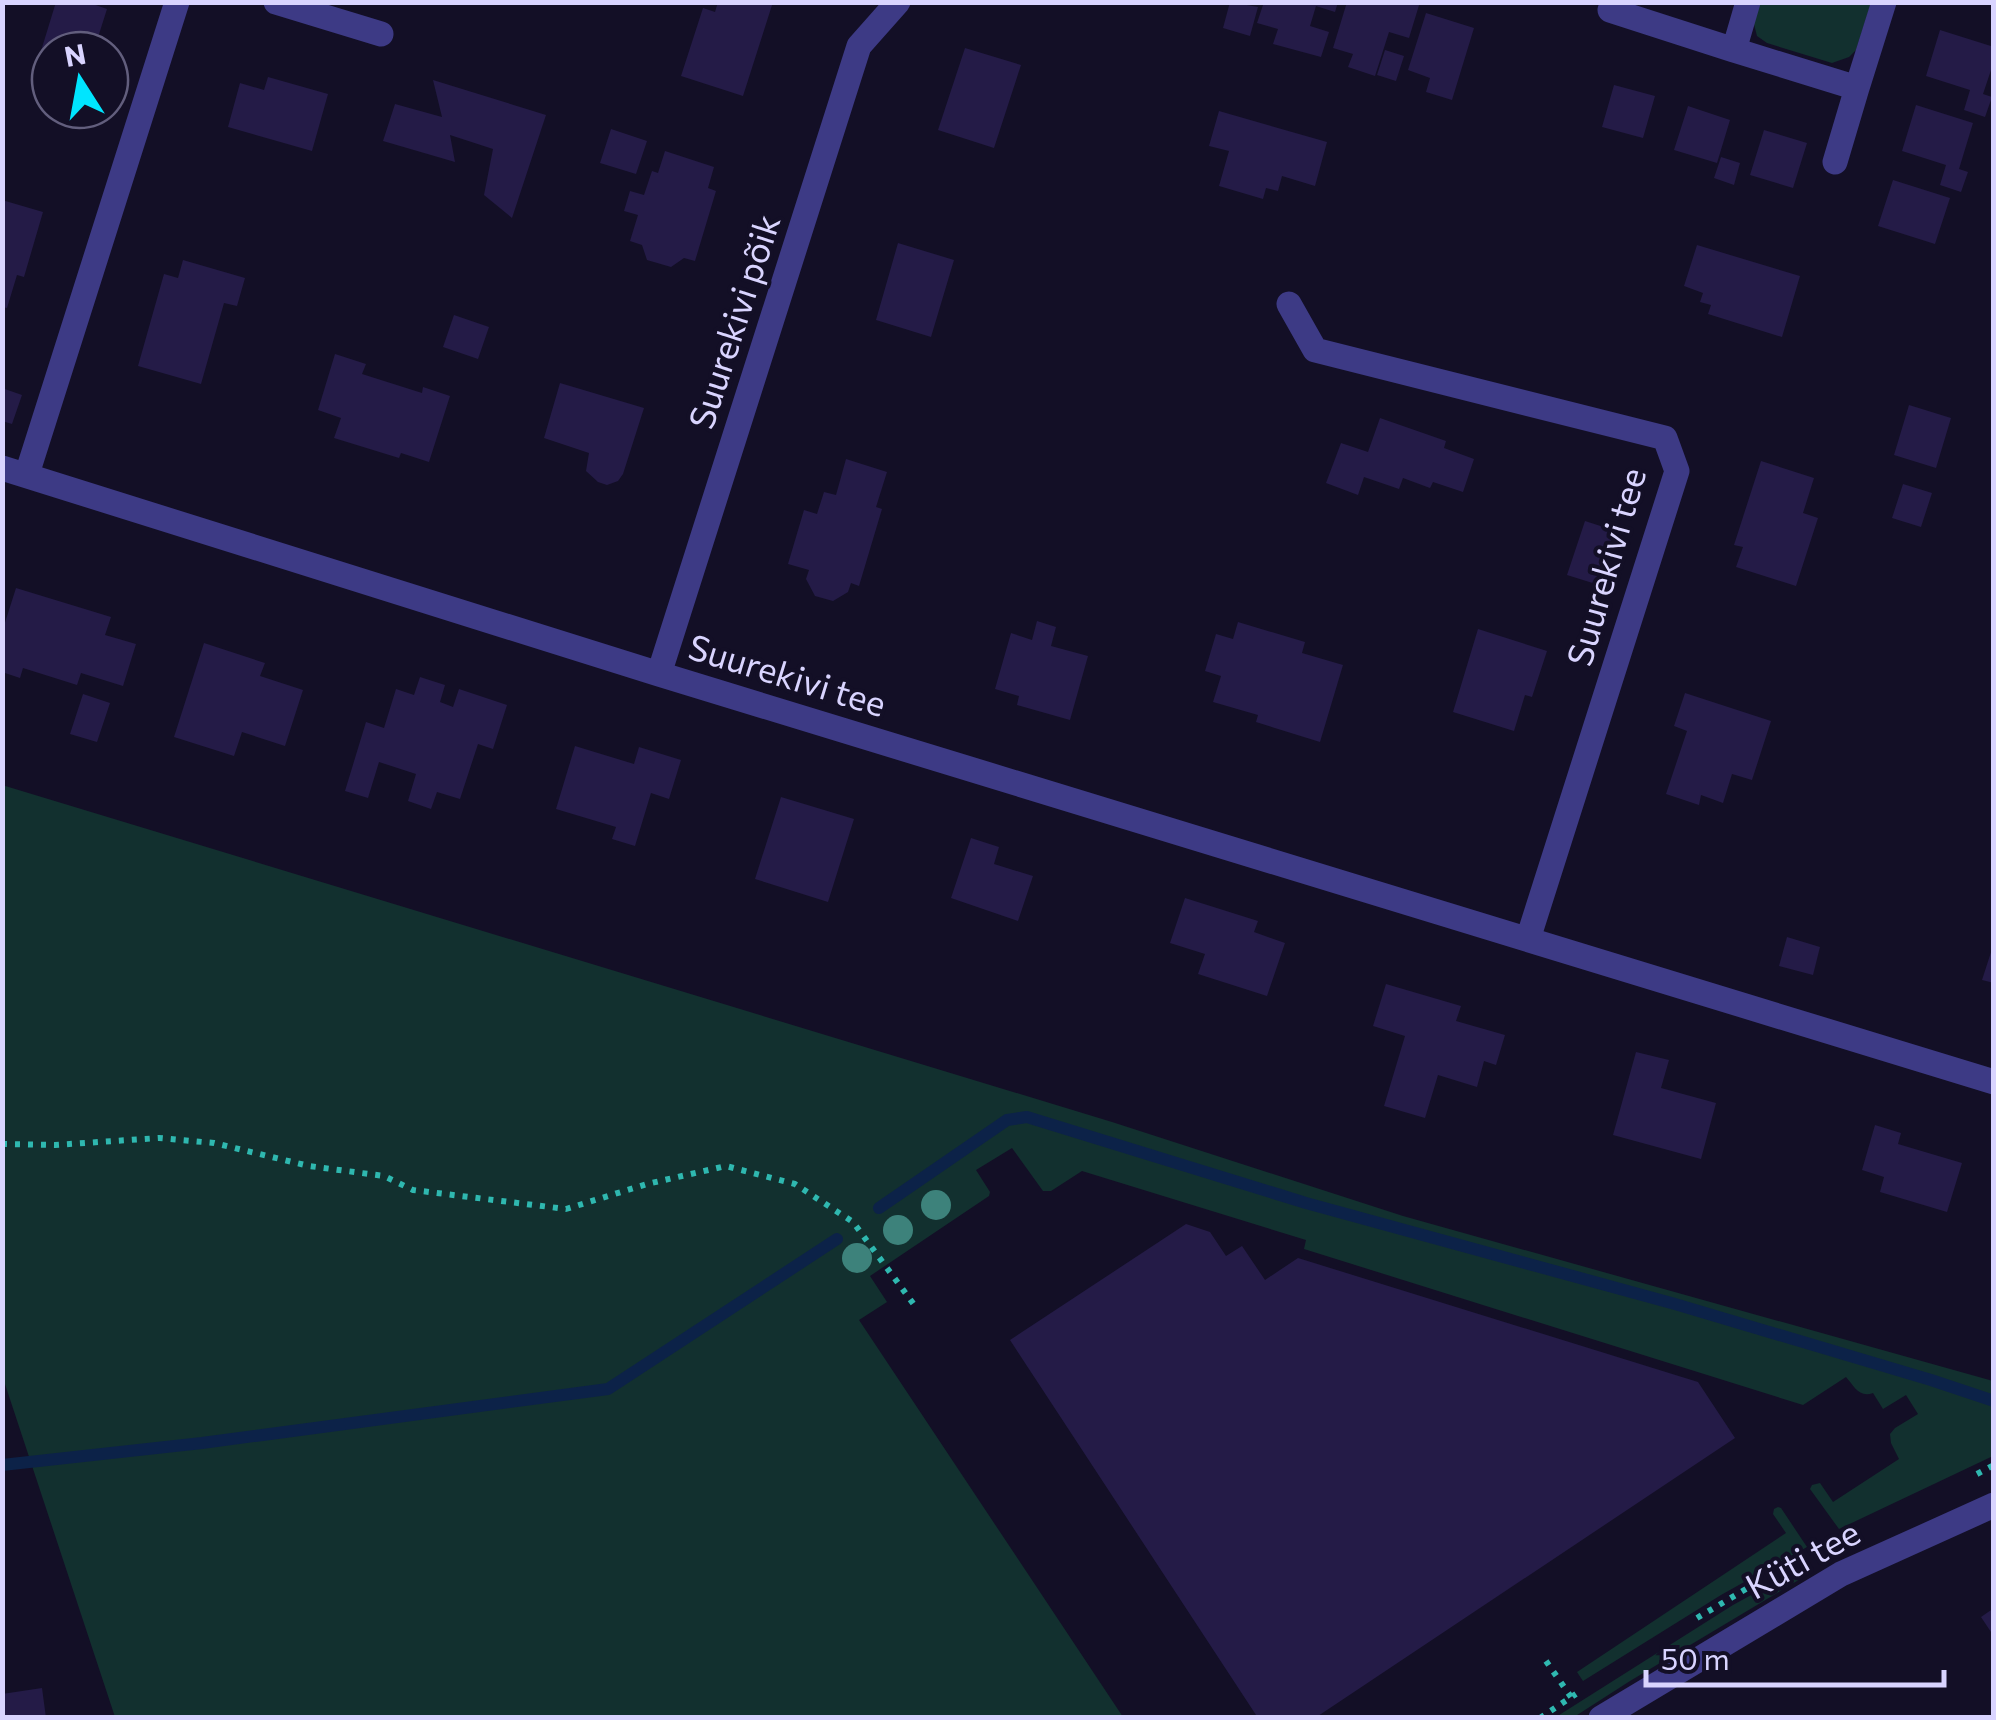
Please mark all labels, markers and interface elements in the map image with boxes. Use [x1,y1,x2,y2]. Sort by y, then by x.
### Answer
north arrow [30,30,130,130]
text: N [61,36,89,73]
street label: Suurekivi põik [678,209,787,434]
street label: Suurekivi tee [1556,462,1653,670]
street label: Suurekivi tee [684,623,892,724]
street label: Küti tee [1737,1509,1866,1607]
scale bar [1646,1625,1944,1687]
text: 50 m [1661,1639,1730,1676]

